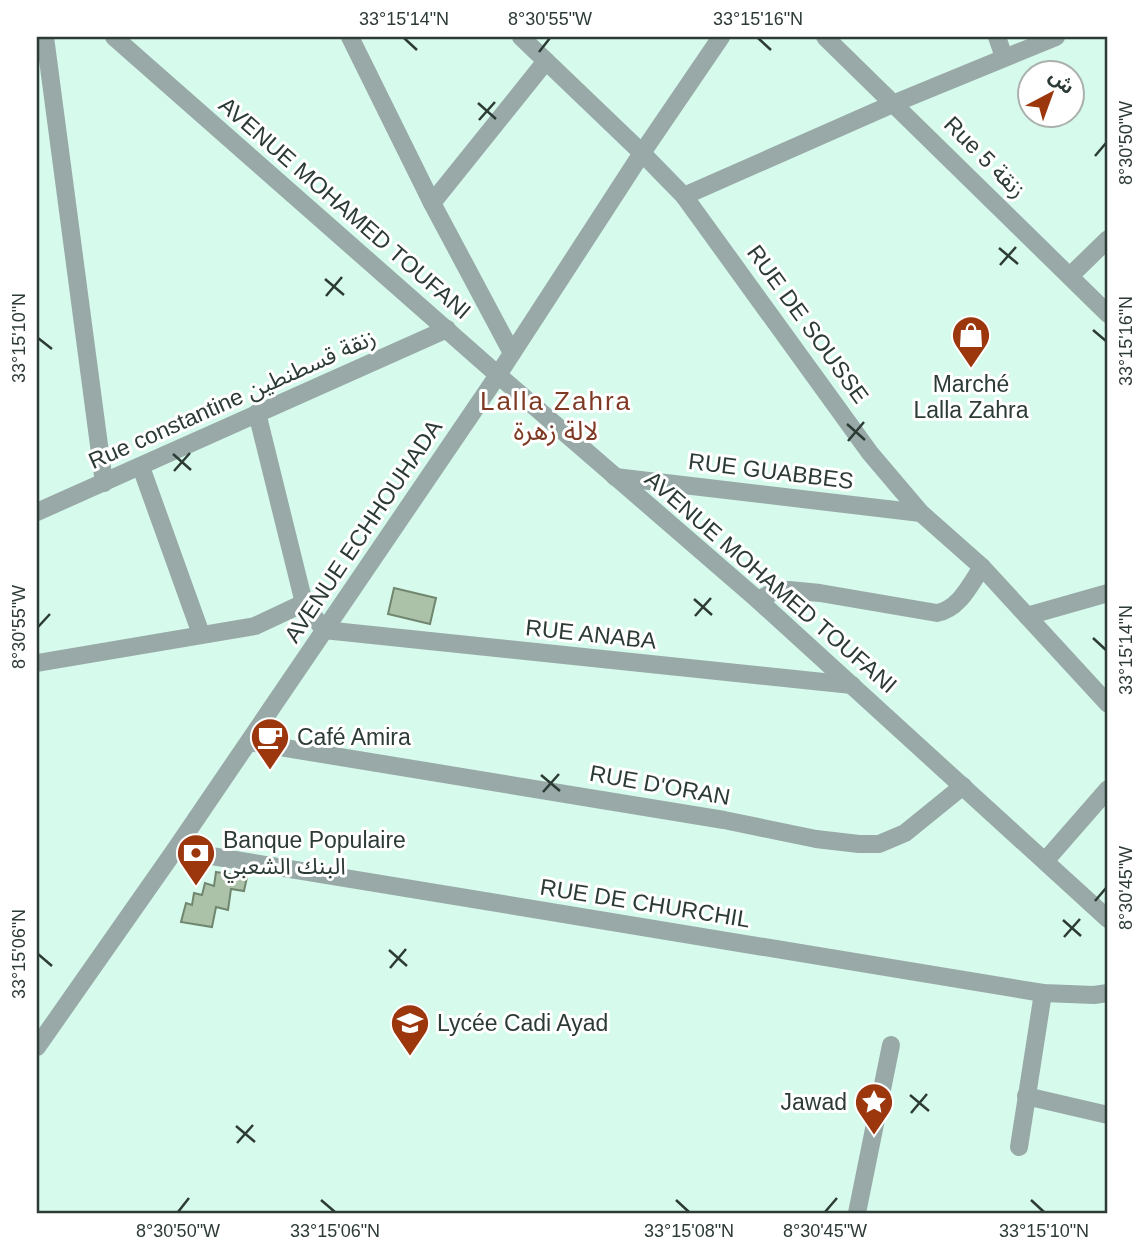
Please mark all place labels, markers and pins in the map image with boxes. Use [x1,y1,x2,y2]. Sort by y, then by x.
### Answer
shop icon: Marché Lalla Zahra [950,314,992,369]
place label: Marché Lalla Zahra [913,371,1029,423]
cafe icon: Café Amira [249,716,291,771]
place label: Café Amira [297,724,411,750]
place label: Banque Populaire البنك الشعبي [223,827,406,883]
bank icon: Banque Populaire البنك الشعبي [175,832,217,887]
school or university icon: Lycée Cadi Ayad [389,1002,431,1057]
place label: Lycée Cadi Ayad [437,1010,608,1036]
place icon: Jawad [853,1081,895,1136]
place label: Jawad [781,1089,847,1115]

